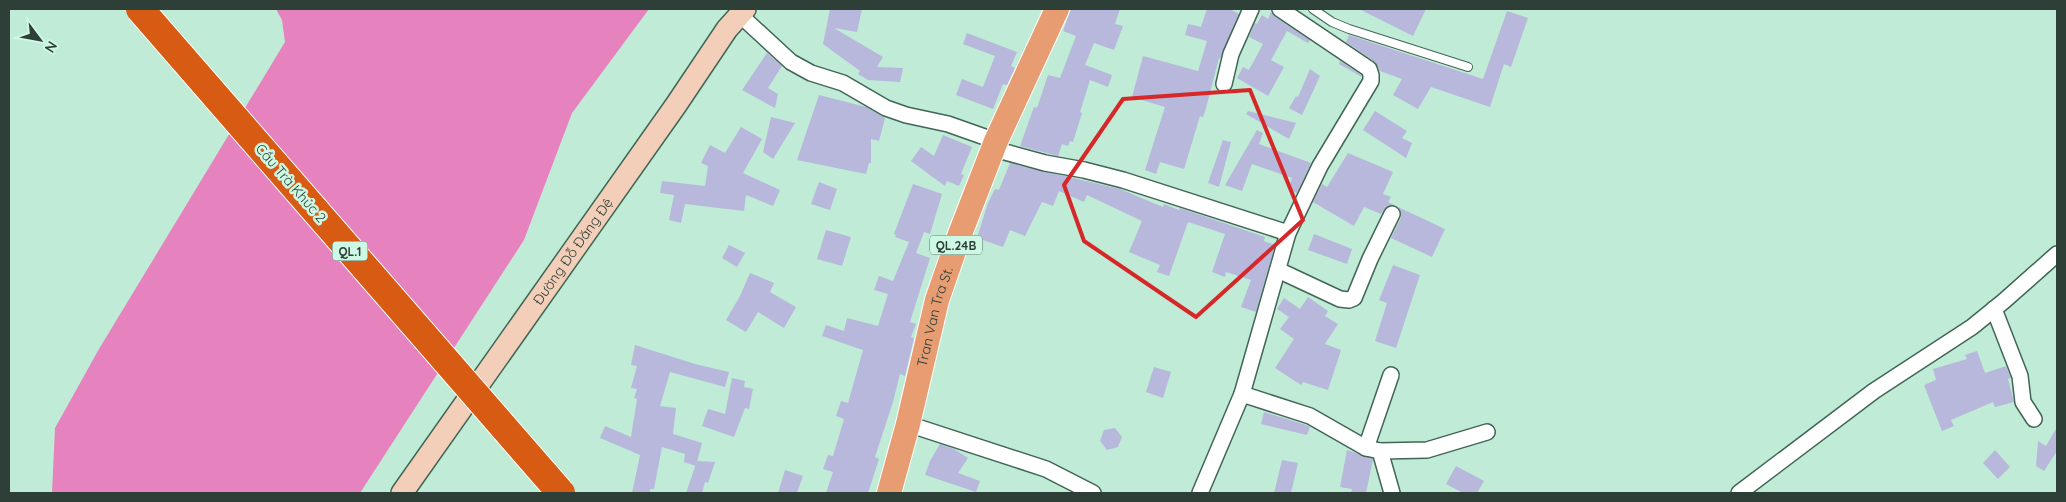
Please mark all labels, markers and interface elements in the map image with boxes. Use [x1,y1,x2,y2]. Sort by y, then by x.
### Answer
north arrow [15,15,65,65]
text: N [41,38,61,56]
street label: Cầu Trà Khúc 2 [252,140,330,226]
street label: Đường Đỗ Đăng Đệ [529,194,617,308]
road number: QL.24B [930,236,982,254]
road number: QL.1 [332,242,368,260]
street label: Tran Van Tra St. [913,264,957,369]

